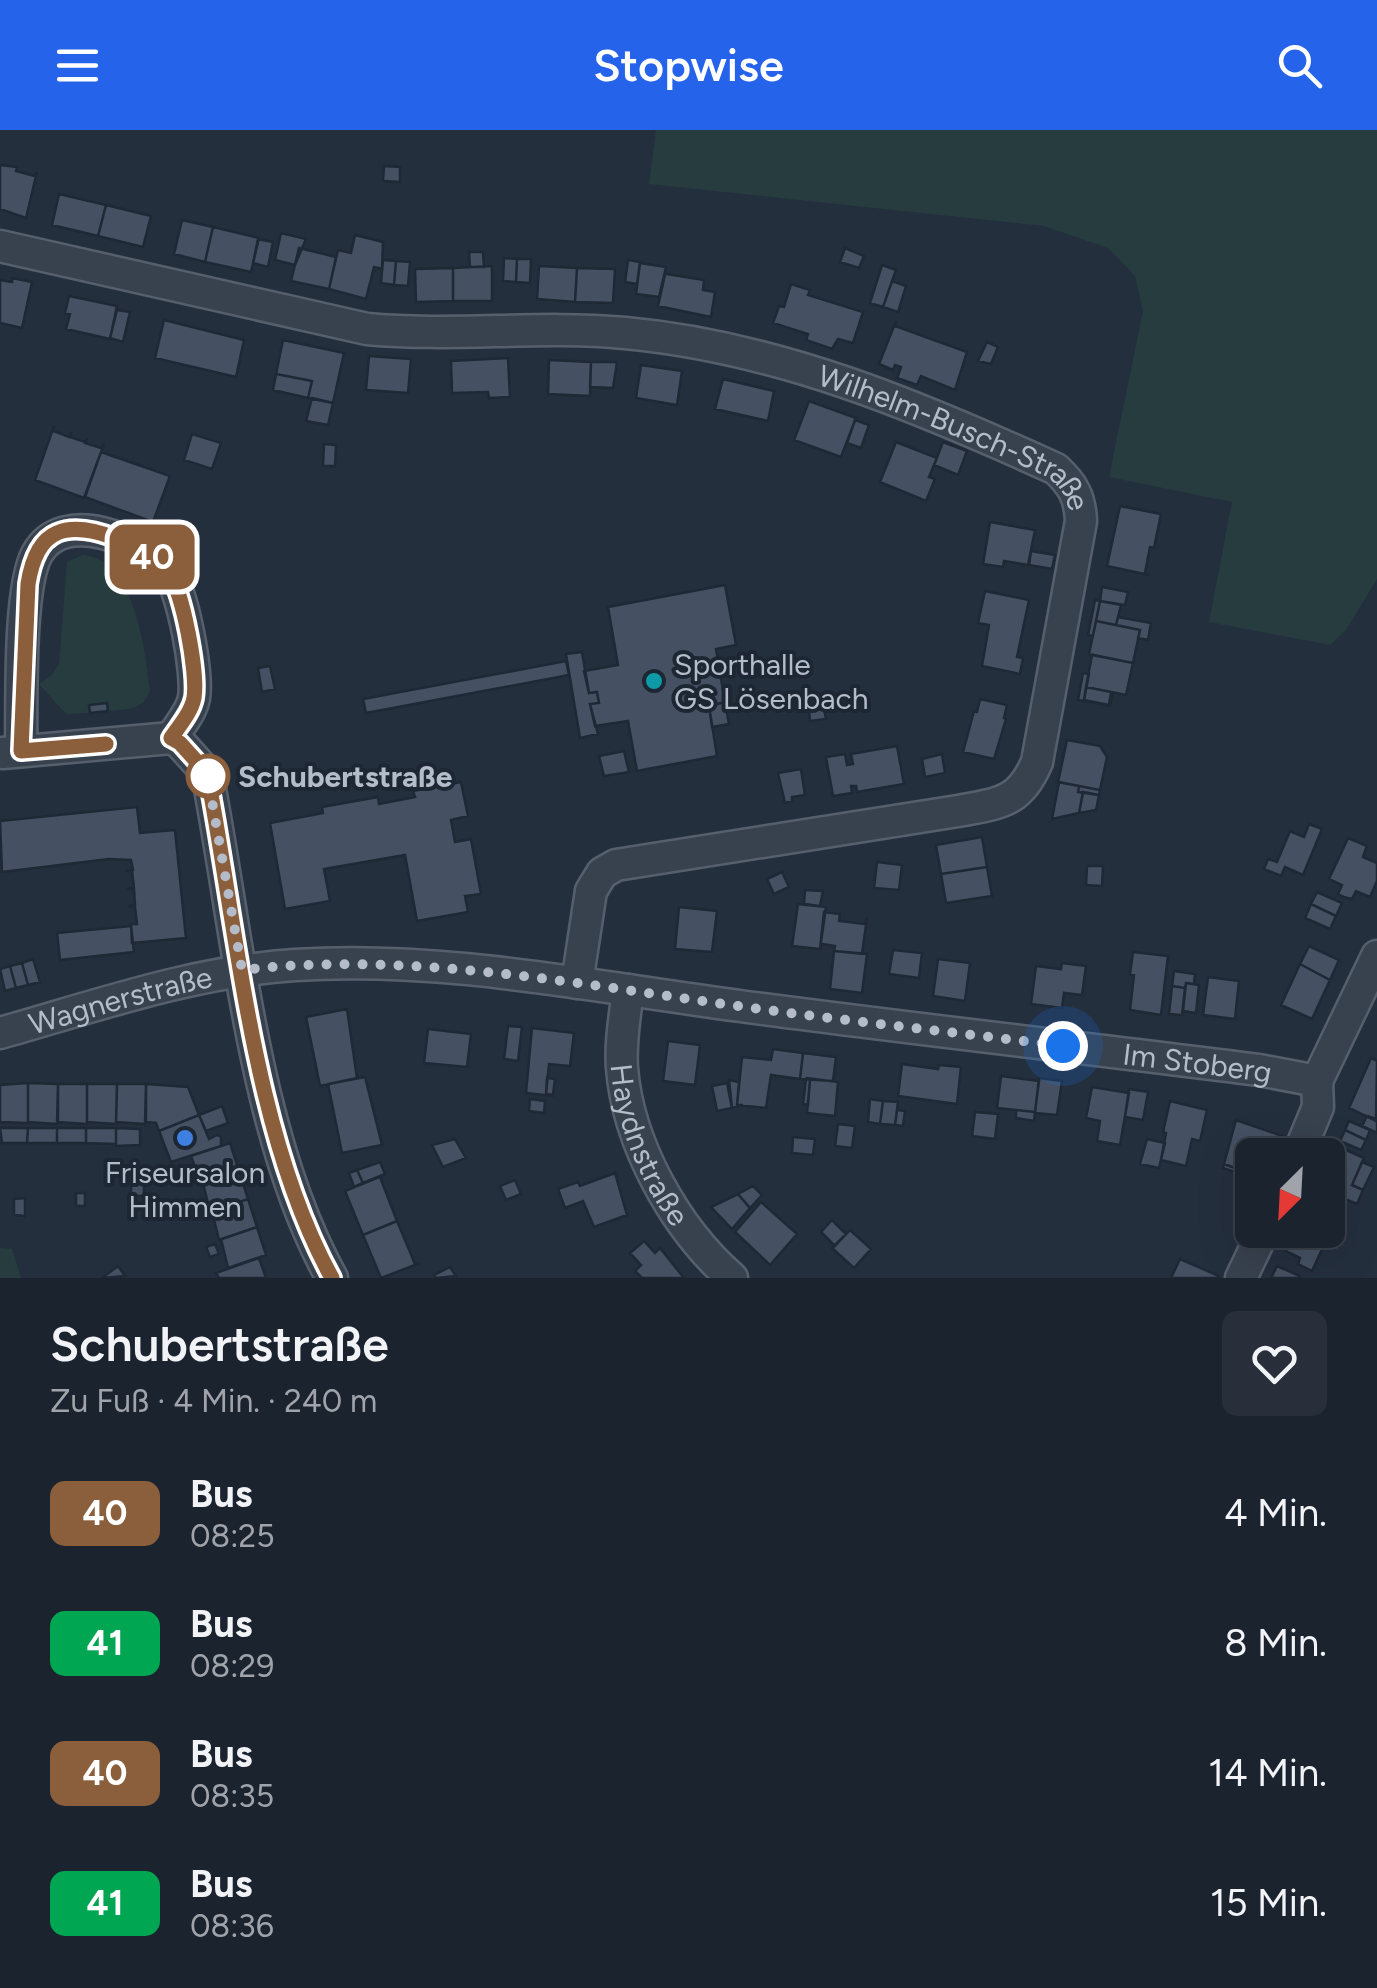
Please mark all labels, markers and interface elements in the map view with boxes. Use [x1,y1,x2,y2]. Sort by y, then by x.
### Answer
icon: menu [50,38,105,93]
text: Stopwise [593,38,784,92]
icon: search [1272,38,1327,93]
street label: Wilhelm-Busch-Straße [814,356,1098,514]
line badge: 40 [107,524,197,590]
text: 40 [130,536,174,578]
place label: Sporthalle GS Lösenbach [674,646,869,717]
marker: Sporthalle GS Lösenbach [643,670,665,692]
marker: Schubertstraße [187,755,229,797]
place label: Schubertstraße [238,758,453,795]
street label: Wagnerstraße [24,958,215,1042]
your location [1038,1021,1088,1071]
street label: Im Stoberg [1121,1035,1275,1091]
street label: Haydnstraße [603,1062,698,1233]
marker: Friseursalon Himmen [174,1127,196,1149]
north arrow [1235,1138,1345,1248]
map controls [1235,1138,1345,1248]
place label: Friseursalon Himmen [105,1154,265,1225]
button: heart [1222,1311,1327,1416]
text: Schubertstraße [50,1315,389,1373]
text: Zu Fuß · 4 Min. · 240 m [50,1382,377,1420]
text: Bus [190,1471,253,1517]
text: 4 Min. [1224,1490,1327,1536]
text: 40 [83,1492,127,1534]
text: 08:25 [190,1517,275,1555]
text: Bus [190,1601,253,1647]
text: 8 Min. [1224,1620,1327,1666]
text: 41 [87,1622,123,1664]
text: 08:29 [190,1647,274,1685]
text: Bus [190,1731,253,1777]
text: 14 Min. [1208,1750,1327,1796]
text: 40 [83,1752,127,1794]
text: 08:35 [190,1777,274,1815]
text: Bus [190,1861,253,1907]
text: 15 Min. [1210,1880,1327,1926]
text: 41 [87,1882,123,1924]
text: 08:36 [190,1907,274,1945]

